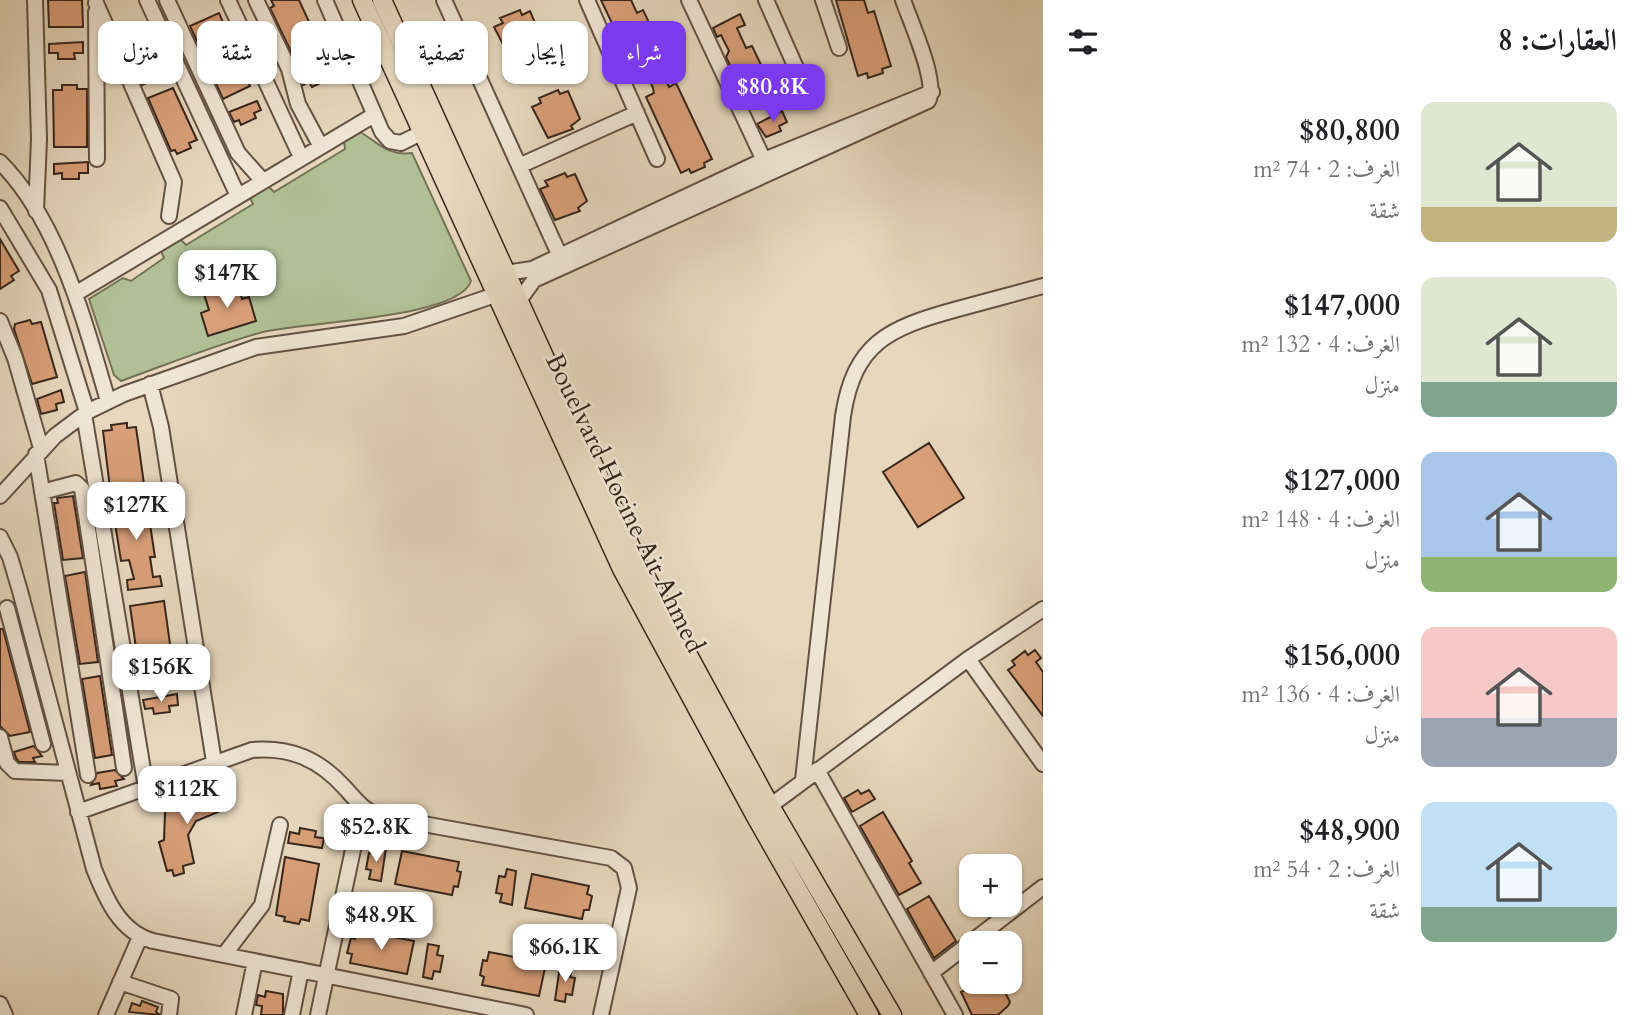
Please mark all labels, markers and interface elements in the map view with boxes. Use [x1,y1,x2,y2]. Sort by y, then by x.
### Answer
text: العقارات: 8 [1498,20,1617,61]
chip: منزل [98,21,183,84]
chip: شقة [197,21,277,84]
chip: جديد [291,21,381,84]
chip: تصفية [395,21,488,84]
chip: إيجار [502,21,588,84]
chip: شراء [602,21,686,84]
icon: filters [1064,23,1102,61]
pin: $80.8K [716,64,830,124]
text: $80.8K [737,71,809,102]
text: $80,800 [1299,110,1400,151]
icon: home [1477,130,1561,214]
text: الغرف: 2 · 74 m² [1253,154,1400,185]
text: شقة [1370,195,1400,226]
pin: $147K [178,250,276,310]
text: $147K [194,257,260,288]
text: $147,000 [1284,285,1400,326]
icon: home [1477,305,1561,389]
text: الغرف: 4 · 132 m² [1241,329,1400,360]
street label: Bouelvard Hocine Ait Ahmed [537,347,713,659]
text: منزل [1365,370,1400,401]
text: $127,000 [1284,460,1400,501]
icon: home [1477,480,1561,564]
pin: $127K [87,482,185,542]
text: $127K [103,489,169,520]
text: الغرف: 4 · 148 m² [1241,504,1400,535]
text: منزل [1365,545,1400,576]
text: $156,000 [1284,635,1400,676]
pin: $156K [112,644,210,704]
text: $156K [128,651,194,682]
icon: home [1477,655,1561,739]
text: الغرف: 4 · 136 m² [1241,679,1400,710]
text: منزل [1365,720,1400,751]
pin: $112K [138,766,236,826]
text: $112K [154,773,220,804]
pin: $52.8K [319,804,433,864]
text: $48,900 [1299,810,1400,851]
text: $52.8K [340,811,412,842]
icon: home [1477,830,1561,914]
map controls [959,854,1022,994]
button: + [959,854,1022,917]
text: الغرف: 2 · 54 m² [1253,854,1400,885]
pin: $48.9K [324,892,438,952]
text: شقة [1370,895,1400,926]
text: $48.9K [345,899,417,930]
pin: $66.1K [508,925,622,984]
text: $66.1K [529,931,601,962]
button: − [959,931,1022,994]

